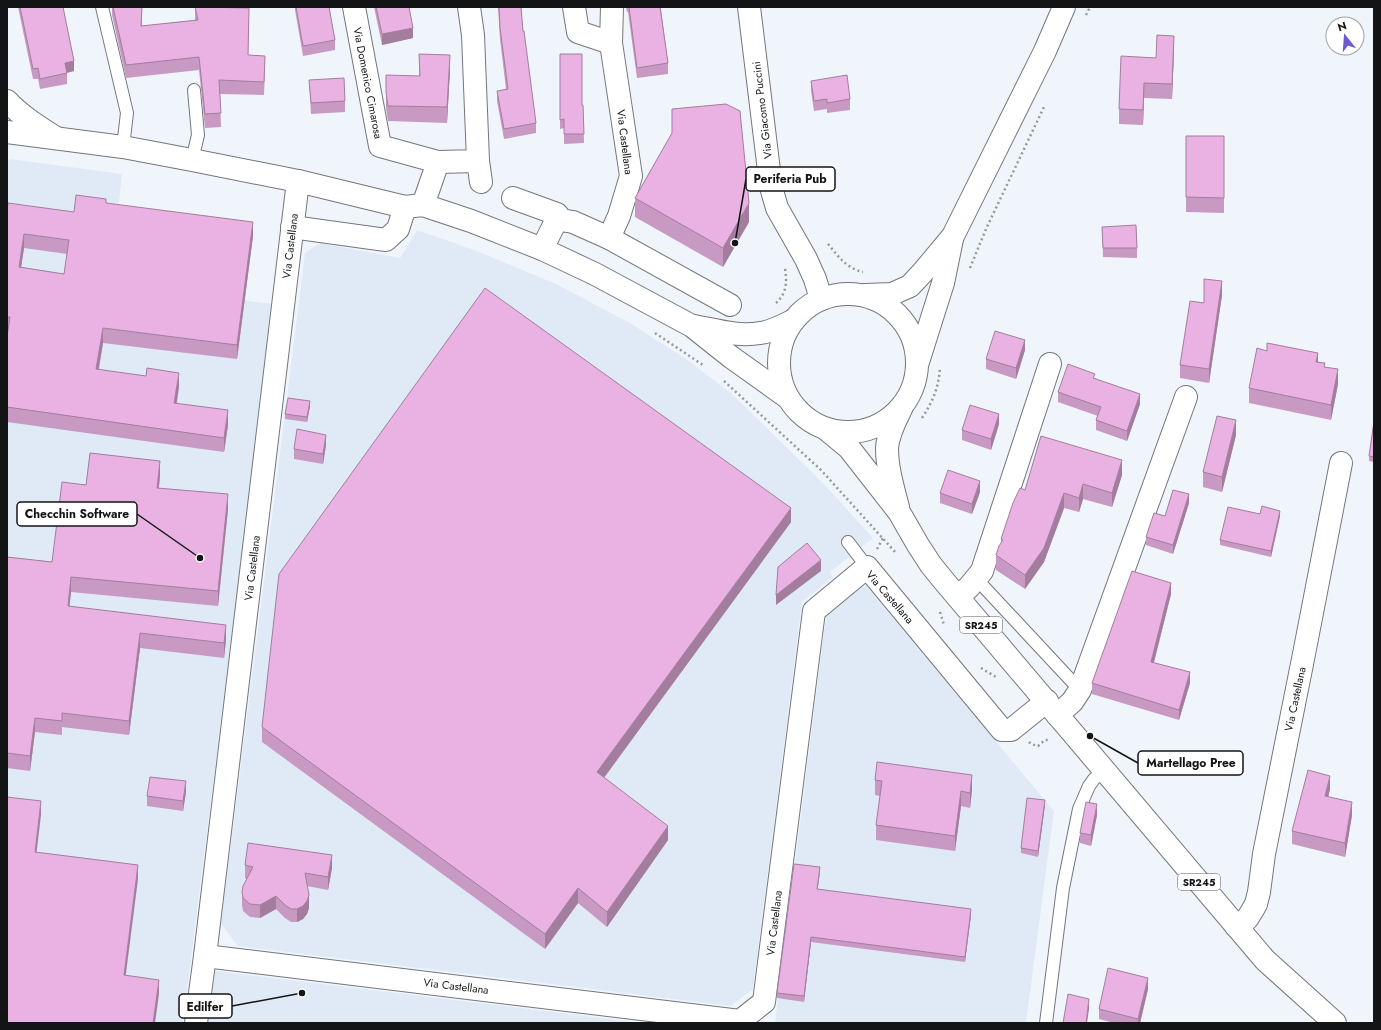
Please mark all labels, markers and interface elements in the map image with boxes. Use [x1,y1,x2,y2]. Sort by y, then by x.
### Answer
north arrow [1325,16,1365,56]
text: N [1336,18,1349,35]
street label: Via Domenico Cimarosa [349,26,387,140]
street label: Via Giacomo Puccini [748,60,776,160]
street label: Via Castellana [613,108,637,176]
callout: Periferia Pub [746,167,835,191]
text: Periferia Pub [753,170,827,188]
street label: Via Castellana [278,212,302,280]
callout: Checchin Software [17,502,137,526]
text: Checchin Software [25,505,129,523]
street label: Via Castellana [240,534,264,602]
street label: Via Castellana [862,567,918,627]
road number: SR245 [960,617,1002,633]
street label: Via Castellana [1280,665,1310,733]
callout: Martellago Pree [1138,751,1243,775]
text: Martellago Pree [1146,754,1236,772]
road number: SR245 [1178,874,1220,890]
street label: Via Castellana [762,889,786,957]
street label: Via Castellana [422,974,490,998]
callout: Edilfer [179,994,232,1018]
text: Edilfer [186,998,224,1016]

